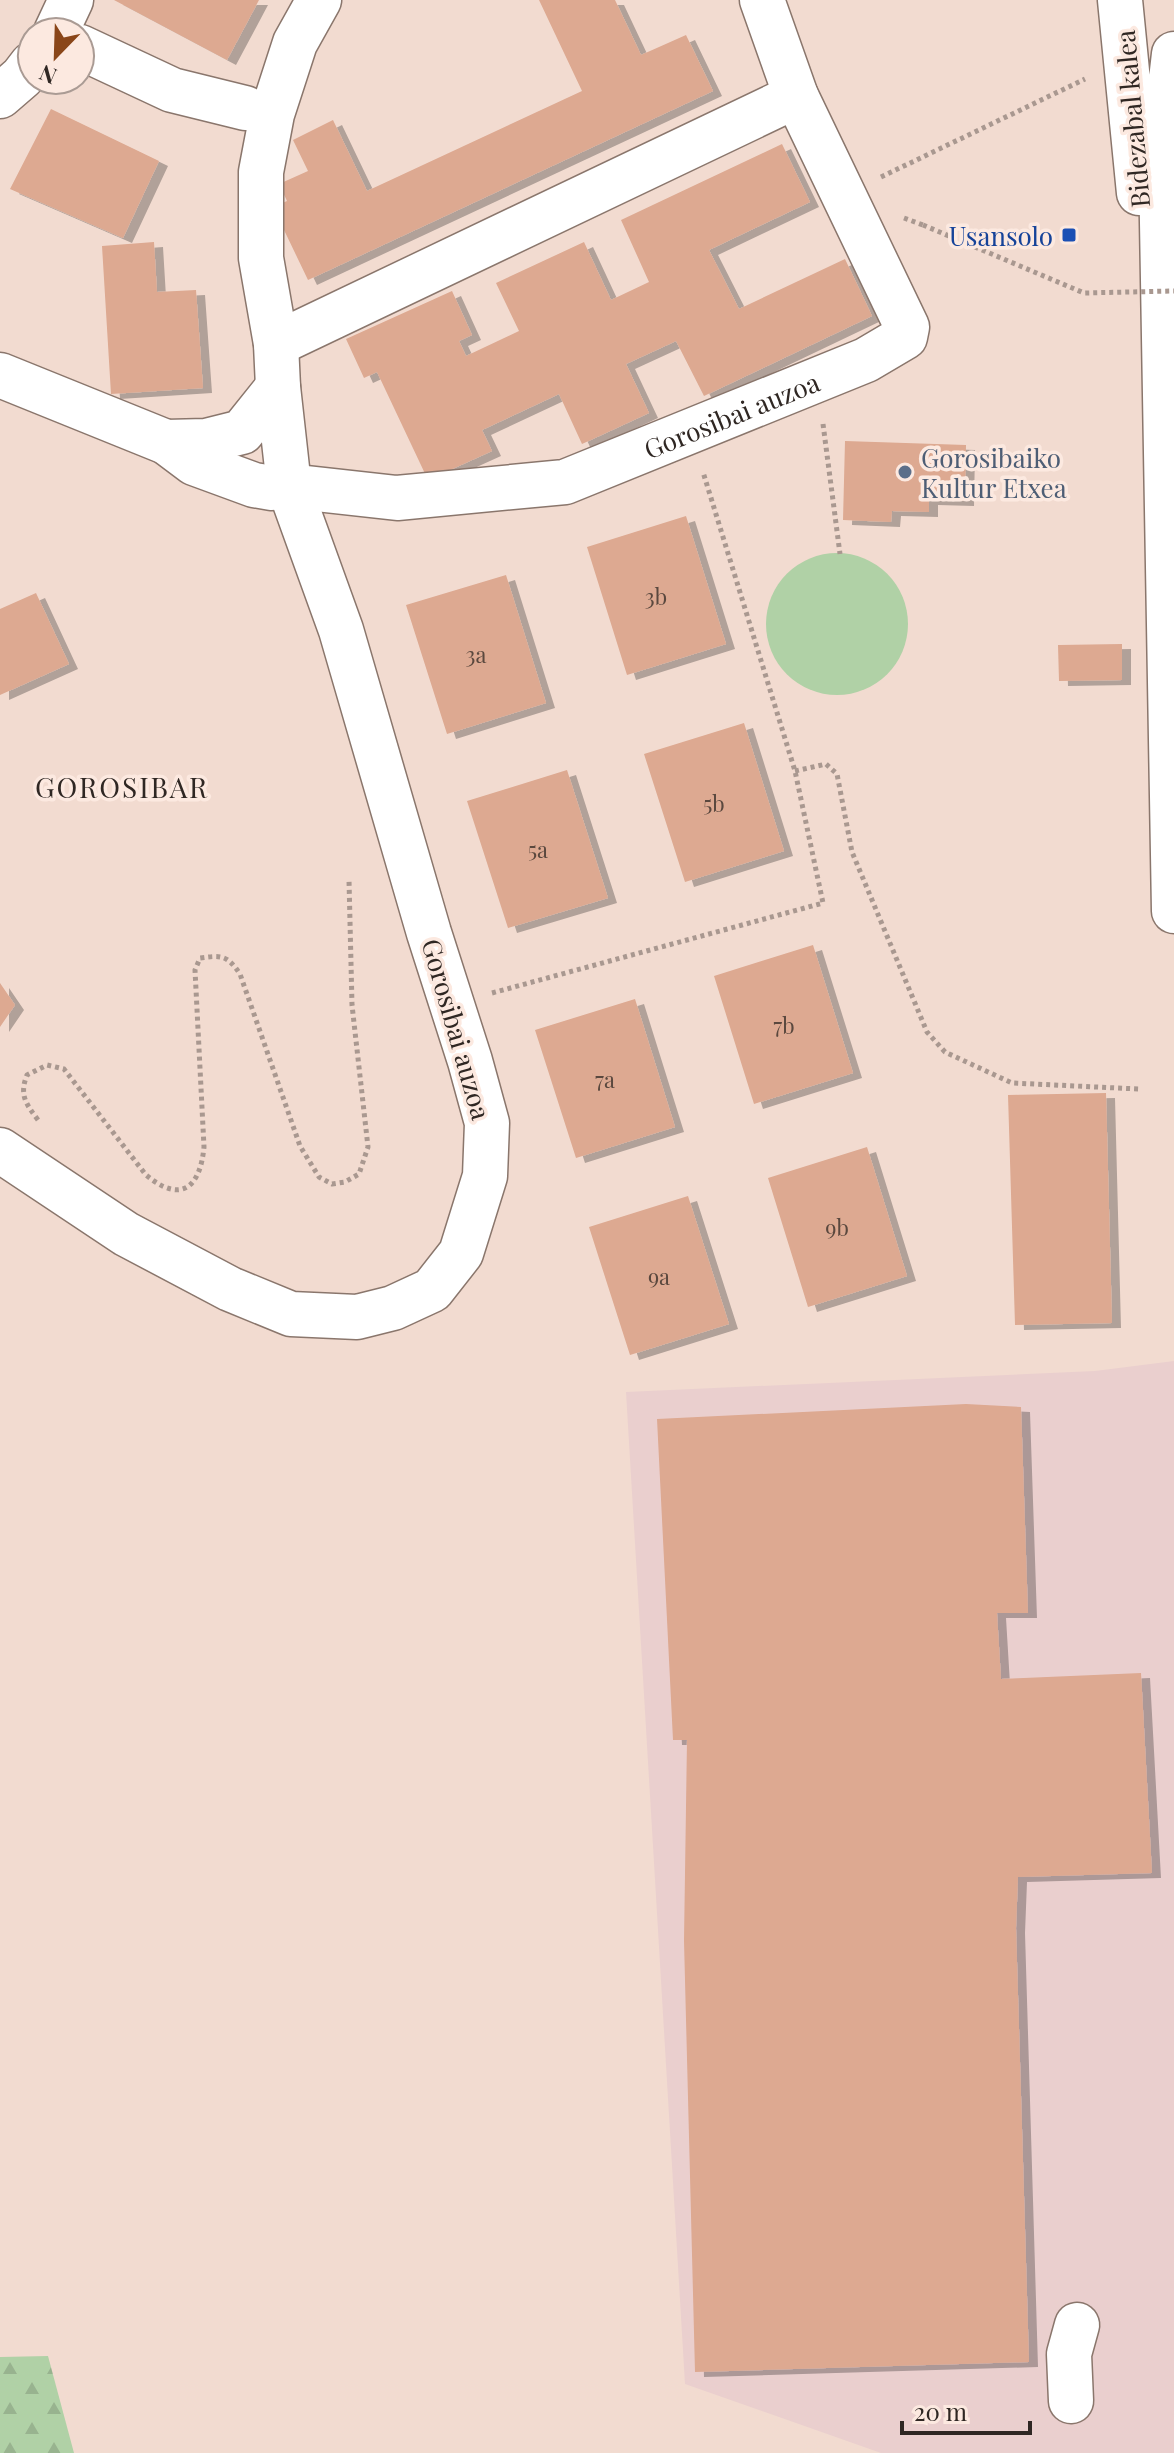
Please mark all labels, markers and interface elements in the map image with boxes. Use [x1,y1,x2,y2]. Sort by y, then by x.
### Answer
north arrow [16,16,96,96]
street label: Bidezabal kalea [1107,29,1157,209]
text: N [35,58,61,92]
place label: Usansolo [949,218,1053,253]
marker: Usansolo [1060,226,1078,244]
street label: Gorosibai auzoa [638,363,824,466]
place label: Gorosibaiko Kultur Etxea [921,440,1067,505]
marker: Gorosibaiko Kultur Etxea [896,463,914,481]
house number: 3b [645,581,667,611]
house number: 3a [466,639,486,669]
district label: GOROSIBAR [35,768,209,805]
house number: 5b [703,788,725,818]
house number: 5a [528,834,548,864]
street label: Gorosibai auzoa [414,935,500,1123]
house number: 7b [773,1010,795,1040]
house number: 7a [595,1064,615,1094]
house number: 9b [825,1212,849,1242]
house number: 9a [648,1261,670,1291]
scale bar [902,2385,1030,2435]
text: 20 m [914,2395,967,2427]

